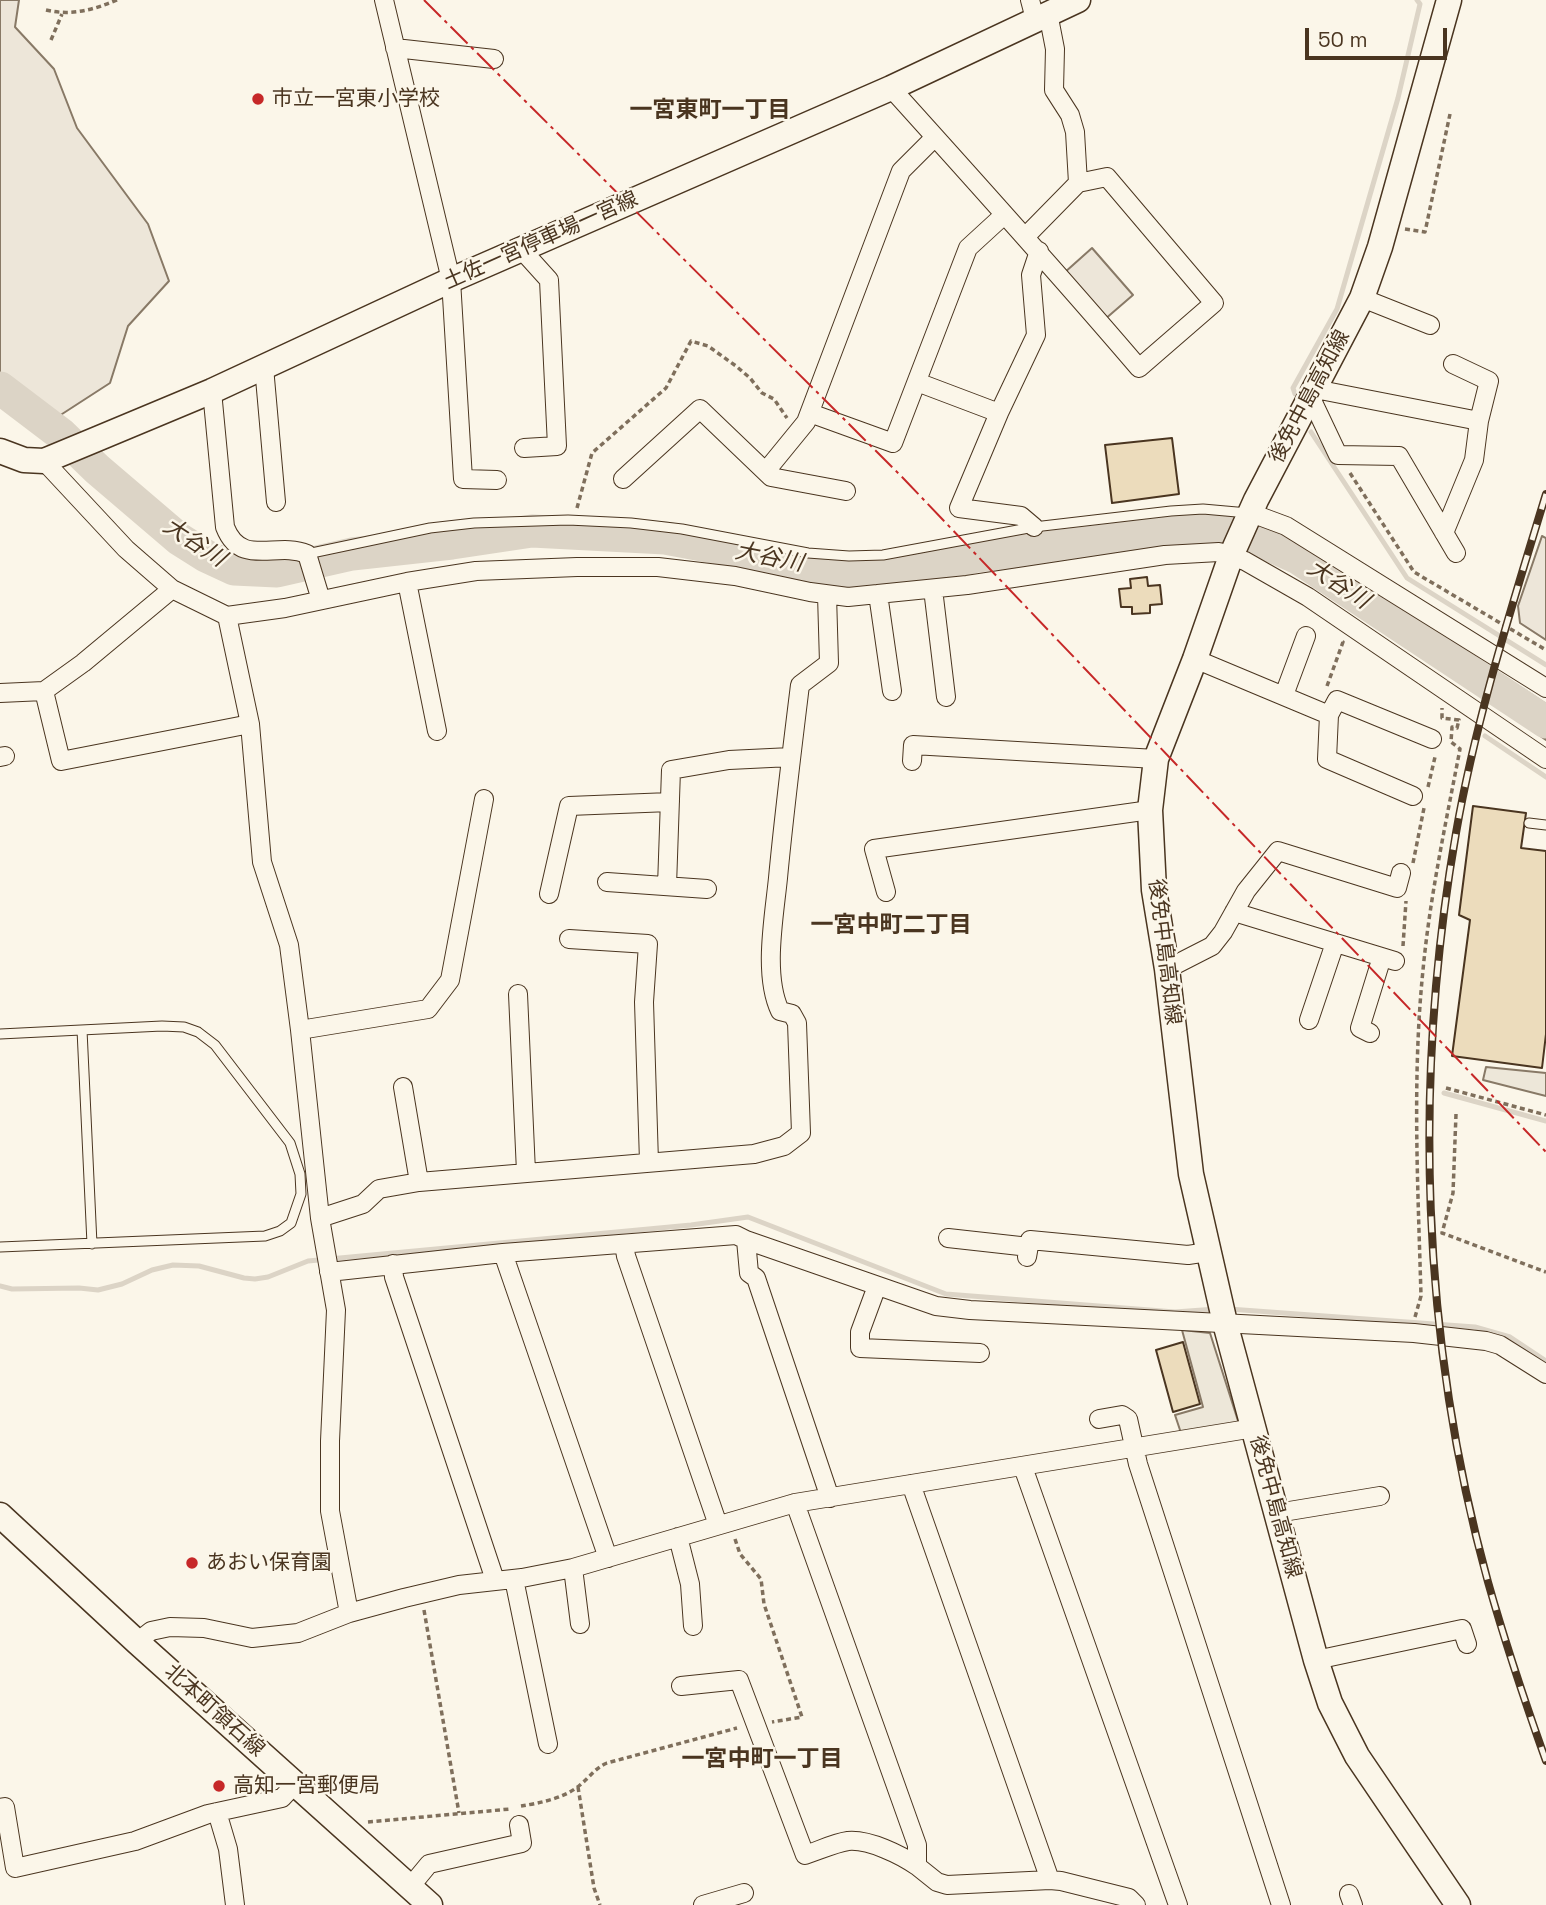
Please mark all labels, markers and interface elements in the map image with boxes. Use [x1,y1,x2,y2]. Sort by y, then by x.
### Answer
scale bar [1308,14,1450,58]
text: 50 m [1318,26,1368,53]
place label: 市立一宮東小学校 [272,86,440,112]
marker: 市立一宮東小学校 [250,91,266,107]
district label: 一宮東町一丁目 [630,97,790,125]
street label: 土佐一宮停車場一宮線 [440,187,642,295]
street label: 後免中島高知線 [1264,326,1356,468]
water label: 大谷川 [158,513,230,573]
water label: 大谷川 [733,538,805,578]
water label: 大谷川 [1302,555,1374,615]
street label: 後免中島高知線 [1143,878,1185,1026]
district label: 一宮中町二丁目 [811,912,971,940]
street label: 後免中島高知線 [1244,1433,1306,1581]
place label: あおい保育園 [206,1550,332,1576]
marker: あおい保育園 [184,1555,200,1571]
street label: 北本町領石線 [159,1659,269,1763]
district label: 一宮中町一丁目 [682,1746,842,1774]
place label: 高知一宮郵便局 [233,1773,380,1799]
marker: 高知一宮郵便局 [211,1778,227,1794]

